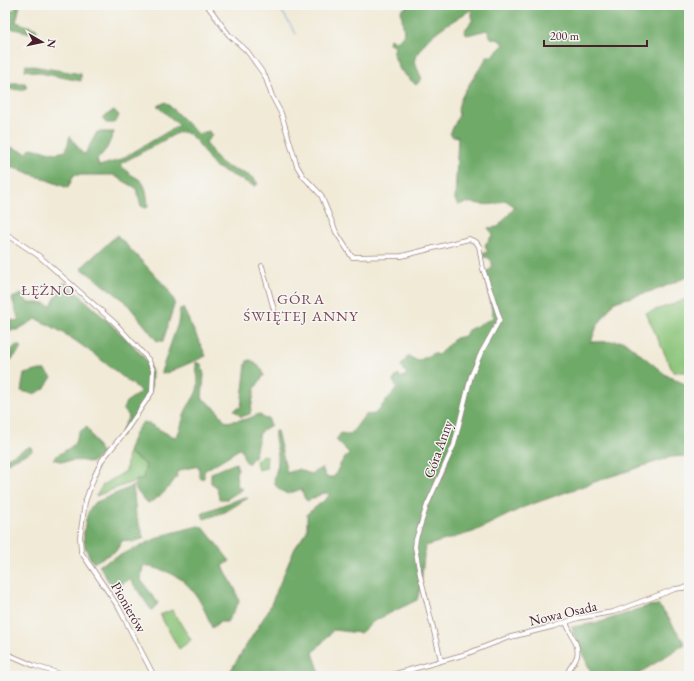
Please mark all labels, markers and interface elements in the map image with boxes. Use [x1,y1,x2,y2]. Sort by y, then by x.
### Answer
north arrow [22,22,62,62]
scale bar [544,22,647,48]
text: 200 m [550,28,580,44]
text: N [44,38,59,49]
district label: ŁĘŻNO [21,280,75,299]
district label: GÓRA ŚWIĘTEJ ANNY [243,289,359,325]
street label: Góra Anny [419,417,457,480]
street label: Pionierów [107,579,151,636]
street label: Nowa Osada [527,596,599,630]

